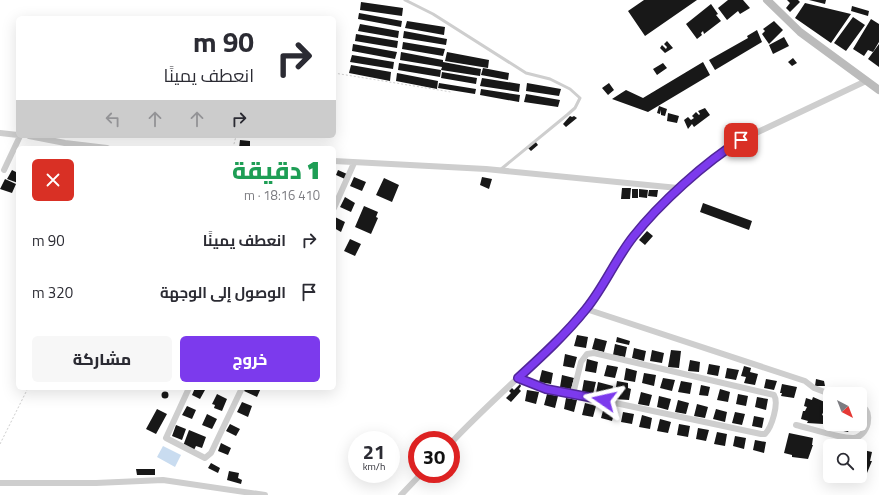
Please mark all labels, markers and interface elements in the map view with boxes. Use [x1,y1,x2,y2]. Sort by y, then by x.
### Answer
text: 90 m [193,20,254,63]
icon: right [268,32,320,84]
text: انعطف يمينًا [164,62,254,89]
icon: left [102,108,124,130]
icon: ahead [144,108,166,130]
icon: ahead [186,108,208,130]
icon: right [228,108,250,130]
pin [724,123,758,157]
icon: arrive [730,129,752,151]
text: 1 دقيقة [232,152,320,188]
button: close [32,159,74,201]
text: 410 m · 18:16 [244,185,320,205]
text: 90 m [32,229,65,252]
text: انعطف يمينًا [203,229,286,252]
icon: right [298,229,320,251]
text: 320 m [32,281,73,304]
text: الوصول إلى الوجهة [160,281,286,304]
icon: arrive [298,281,320,303]
button: مشاركة [32,336,172,382]
button: خروج [180,336,320,382]
position arrow [583,379,625,421]
north arrow [823,387,867,431]
map controls [823,387,867,483]
speed limit sign: 30 [408,431,460,483]
text: 21 [363,436,385,467]
button: search [823,439,867,483]
text: km/h [363,459,385,474]

